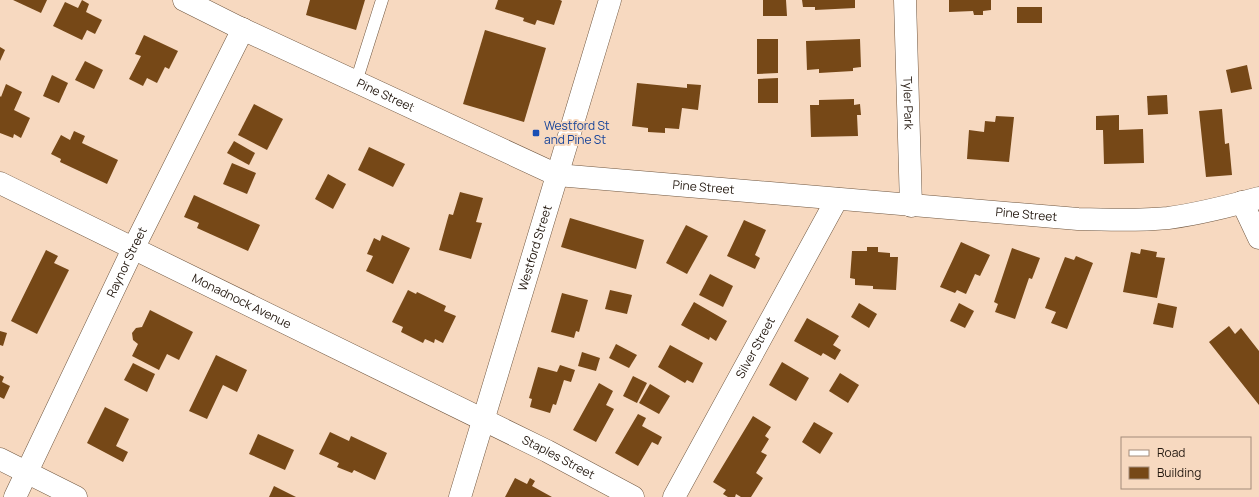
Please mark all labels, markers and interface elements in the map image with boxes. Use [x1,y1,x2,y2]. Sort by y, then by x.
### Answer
street label: Pine Street [354,74,418,116]
street label: Tyler Park [899,76,918,131]
place label: Westford St and Pine St [544,117,610,148]
marker: Westford St and Pine St [531,128,541,138]
street label: Pine Street [672,176,735,198]
street label: Westford Street [514,203,556,293]
street label: Pine Street [995,203,1058,225]
street label: Raynor Street [102,224,151,300]
street label: Monadnock Avenue [189,269,294,332]
street label: Silver Street [731,314,779,381]
street label: Staples Street [519,431,598,483]
legend [1121,437,1251,489]
text: Road [1157,444,1185,461]
text: Building [1157,464,1201,481]

